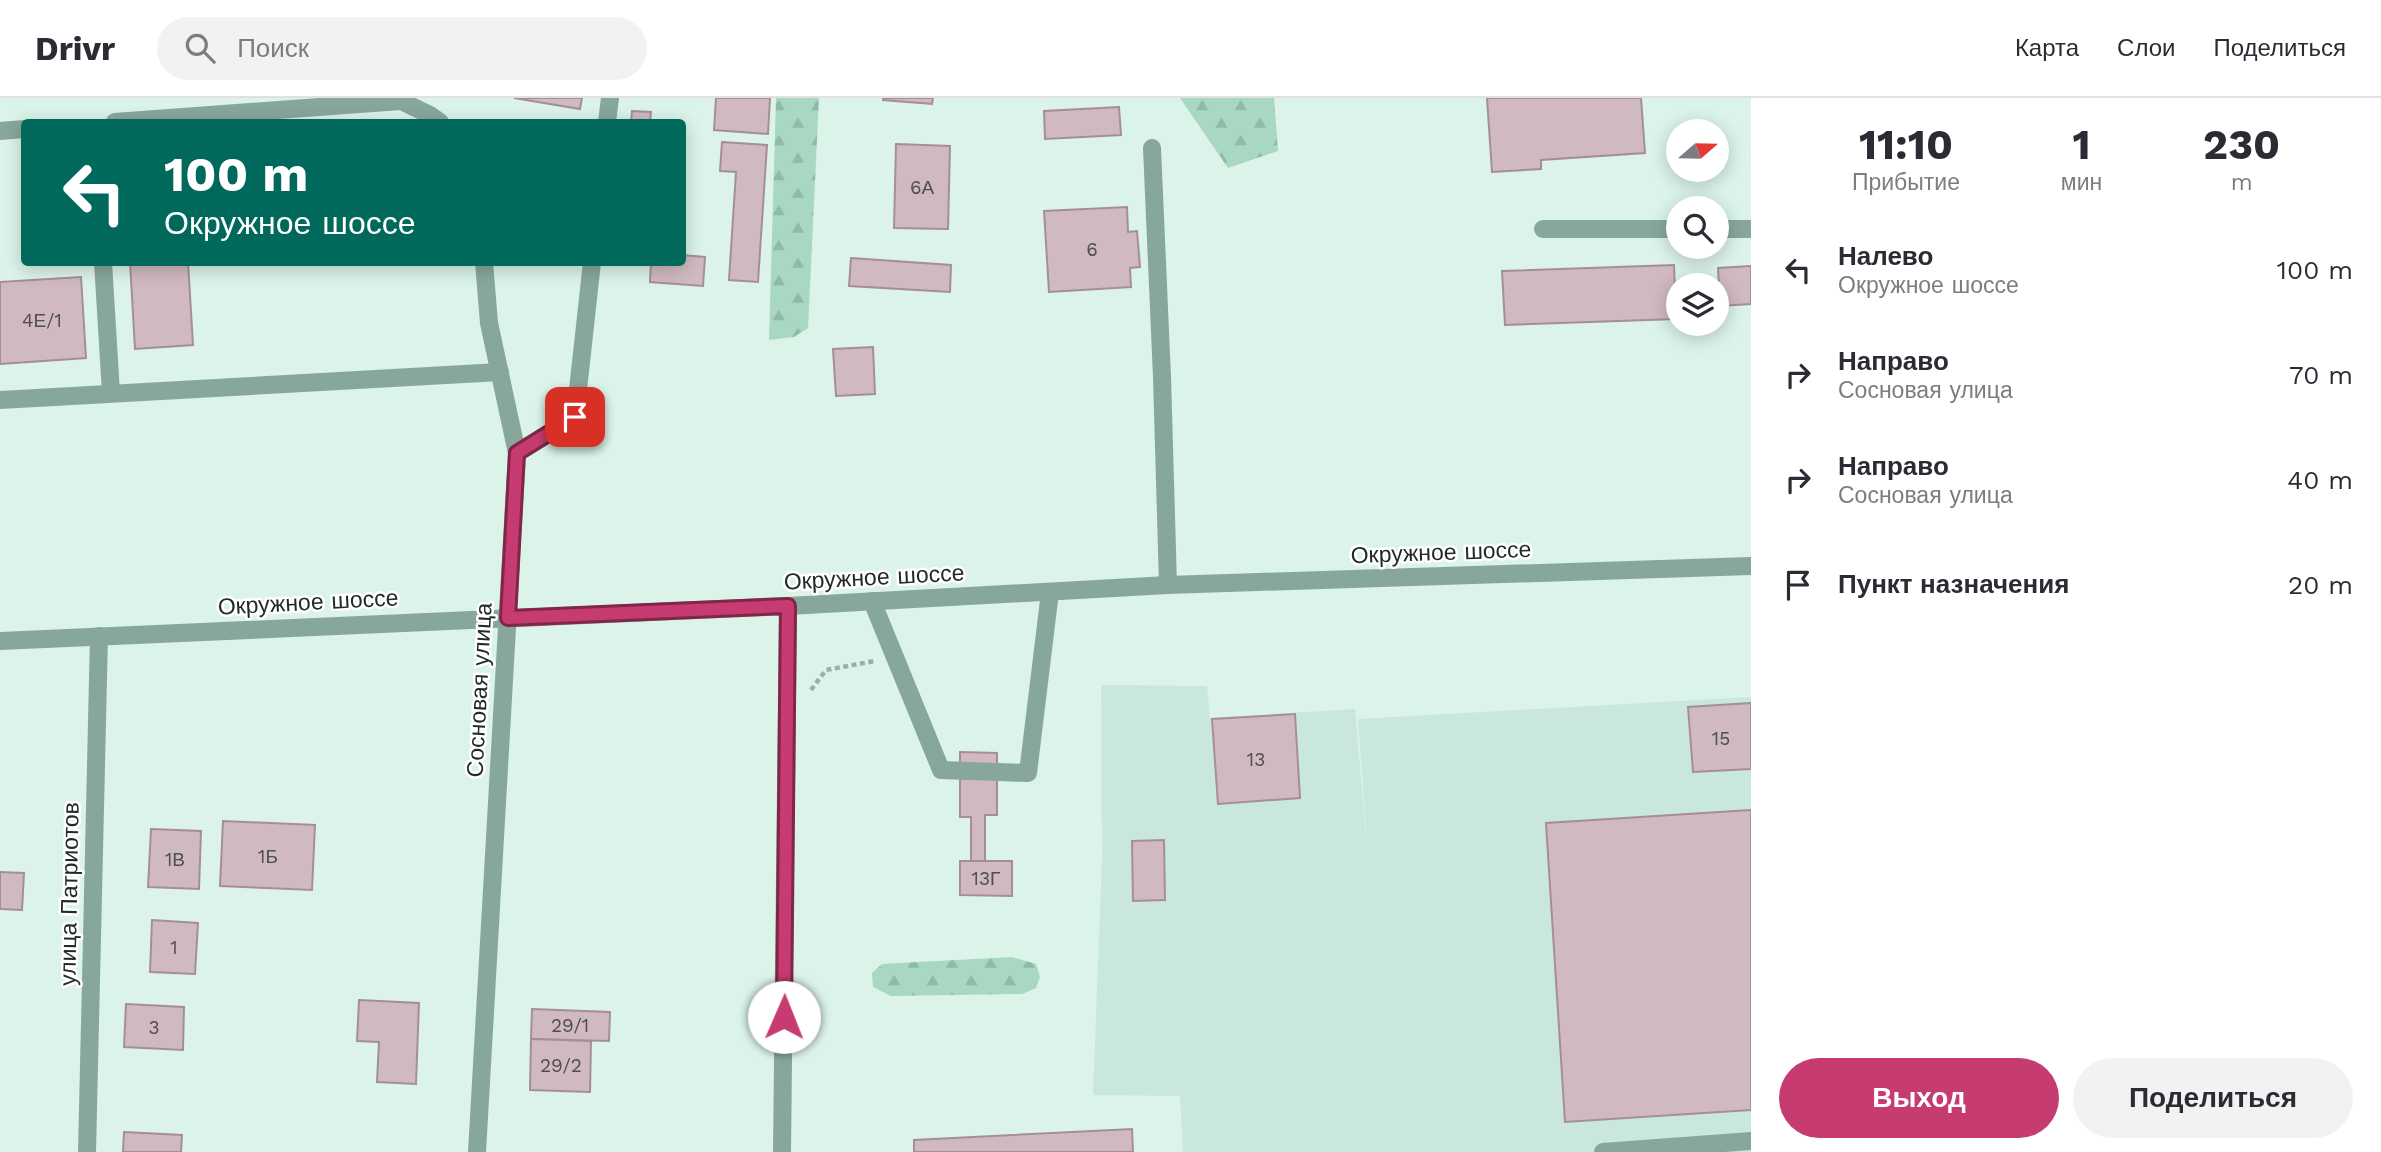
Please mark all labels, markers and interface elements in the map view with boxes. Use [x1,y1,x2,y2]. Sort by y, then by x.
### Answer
search box [157,17,647,80]
text: Drivr [35,29,115,68]
icon: search [181,29,219,67]
text: Поиск [237,33,309,63]
text: Карта [2015,34,2079,62]
text: Слои [2117,34,2175,62]
text: Поделиться [2213,34,2346,62]
north arrow [1666,119,1729,182]
map controls [1666,119,1729,336]
text: 11:10 [1859,120,1953,169]
text: 1 [2072,120,2091,169]
text: 230 [2203,120,2280,169]
text: 100 m [164,145,308,203]
icon: left [49,147,140,238]
text: Прибытие [1852,169,1960,196]
text: мин [2061,169,2102,196]
text: m [2231,169,2253,196]
house number: 6А [910,176,934,199]
button: search [1666,196,1729,259]
text: Окружное шоссе [164,204,416,242]
house number: 6 [1086,238,1098,261]
text: Налево [1838,241,1933,271]
icon: left [1779,251,1817,289]
text: 100 m [2277,255,2353,285]
text: Окружное шоссе [1838,272,2019,299]
button: layers [1666,273,1729,336]
house number: 4Е/1 [22,309,62,332]
text: Направо [1838,346,1949,376]
icon: right [1779,356,1817,394]
text: 70 m [2289,360,2353,390]
text: Сосновая улица [1838,377,2013,404]
pin [545,387,605,447]
icon: arrive [556,398,594,436]
text: Направо [1838,451,1949,481]
icon: right [1779,461,1817,499]
text: 40 m [2287,465,2353,495]
text: Сосновая улица [1838,482,2013,509]
street label: Окружное шоссе [1350,536,1532,569]
street label: Окружное шоссе [783,559,965,596]
icon: arrive [1779,566,1817,604]
text: Пункт назначения [1838,569,2069,599]
text: 20 m [2288,570,2353,600]
street label: Окружное шоссе [217,584,399,621]
street label: Сосновая улица [461,602,498,778]
house number: 15 [1712,727,1730,750]
house number: 13 [1247,748,1265,771]
street label: улица Патриотов [54,802,85,986]
house number: 1Б [258,845,278,868]
house number: 1В [165,848,185,871]
house number: 13Г [972,867,1000,890]
house number: 1 [170,936,178,959]
position arrow [747,980,821,1054]
house number: 29/1 [551,1014,589,1037]
house number: 3 [148,1016,160,1039]
house number: 29/2 [540,1054,582,1077]
button: Выход [1779,1058,2059,1138]
button: Поделиться [2073,1058,2353,1138]

